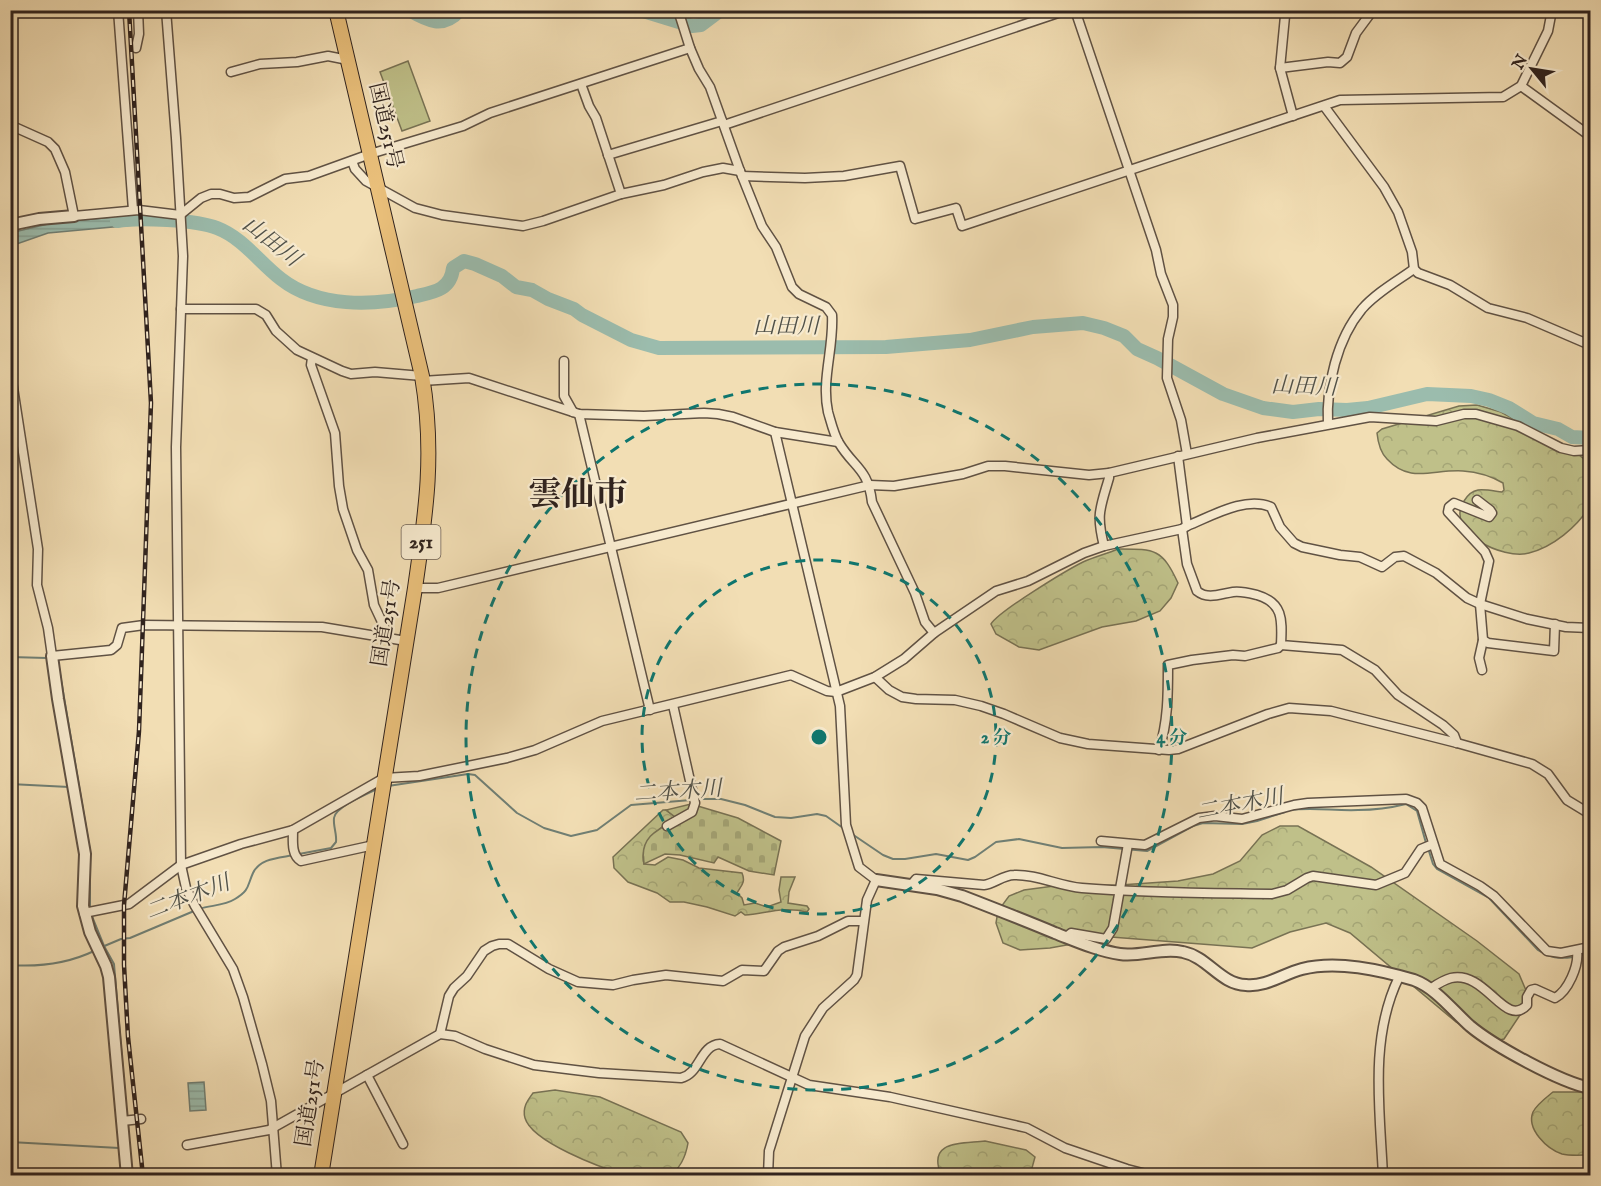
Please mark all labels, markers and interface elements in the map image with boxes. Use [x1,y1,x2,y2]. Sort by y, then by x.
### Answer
north arrow [1502,39,1562,99]
text: N [1508,51,1533,74]
street label: 国道251号 [362,80,408,172]
water label: 山田川 [236,211,307,275]
water label: 山田川 [753,313,821,341]
water label: 山田川 [1271,372,1339,402]
district label: 雲仙市 [529,475,628,517]
road number: 251 [402,525,440,559]
street label: 国道251号 [367,577,407,669]
centre of rings [809,727,829,747]
text: 2 分 [981,727,1011,750]
text: 4 分 [1157,727,1187,750]
water label: 二本木川 [633,775,725,809]
water label: 二本木川 [1194,782,1288,827]
water label: 二本木川 [142,868,236,927]
street label: 国道251号 [291,1057,331,1149]

